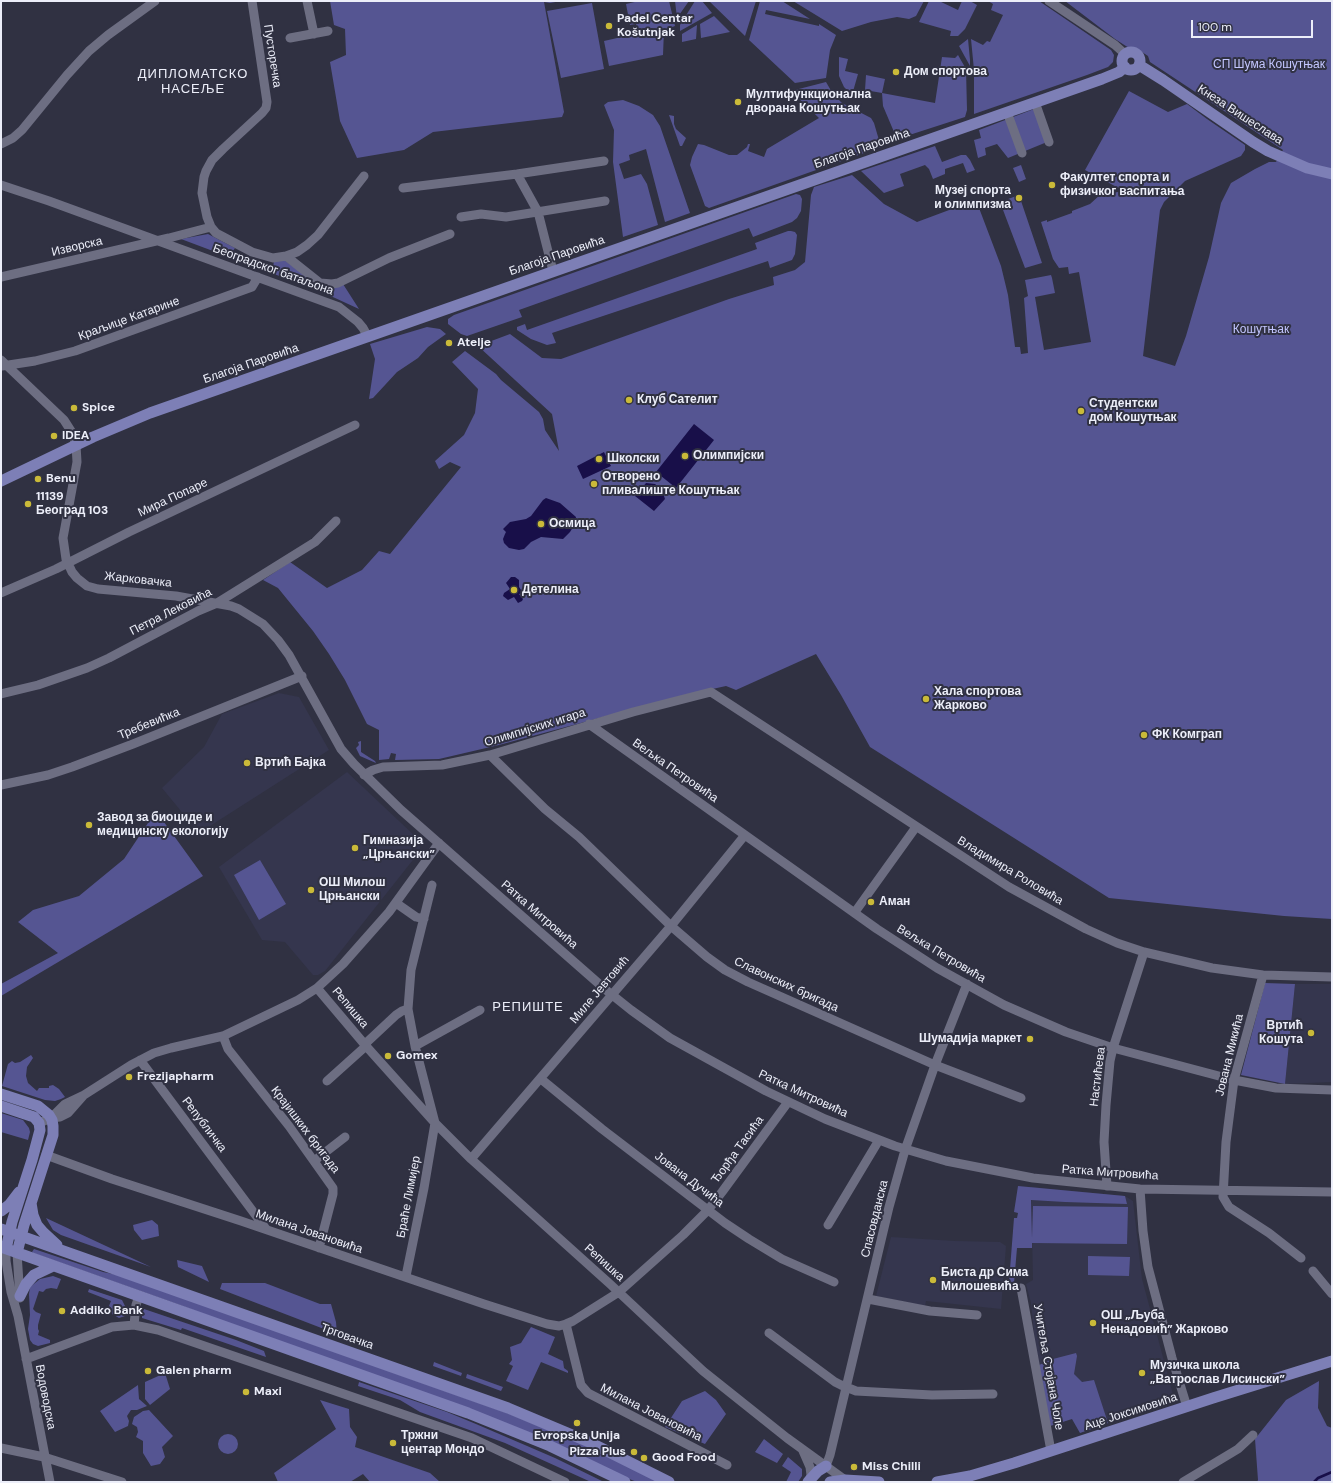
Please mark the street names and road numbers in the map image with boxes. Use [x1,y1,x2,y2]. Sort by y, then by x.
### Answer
street label: Пусторечка [260,23,284,89]
street label: Кнеза Вишеслава [1195,82,1285,148]
street label: Благоја Паровића [812,126,912,172]
street label: Благоја Паровића [507,233,607,279]
street label: Изворска [50,234,104,260]
street label: Београдског батаљона [211,241,335,299]
street label: Краљице Катарине [76,294,182,344]
street label: Благоја Паровића [201,341,301,387]
street label: Мира Попаре [136,476,210,520]
street label: Жарковачка [104,569,172,591]
street label: Петра Лековића [128,585,214,639]
street label: Требевићка [116,705,182,743]
street label: Олимпијских игара [483,706,587,750]
street label: Вељка Петровића [629,736,721,806]
street label: Владимира Роловића [954,834,1066,908]
street label: Ратка Митровића [498,878,580,952]
street label: Вељка Петровића [894,922,988,986]
street label: Миле Јевтовић [567,953,633,1027]
street label: Славонских бригада [731,954,841,1016]
street label: Репишка [329,985,371,1031]
street label: Јована Микића [1213,1012,1247,1098]
street label: Настићева [1087,1046,1109,1108]
street label: Ратка Митровића [756,1067,850,1121]
street label: Крајишких бригада [268,1084,342,1176]
street label: Републичка [179,1095,229,1155]
street label: Ђорђа Тасића [709,1113,767,1187]
street label: Јована Дучића [652,1149,726,1211]
street label: Браће Лимијер [394,1155,424,1239]
street label: Ратка Митровића [1061,1162,1159,1184]
street label: Спасовданска [858,1179,892,1259]
street label: Милана Јовановића [254,1207,364,1257]
street label: Репишка [581,1241,627,1285]
street label: Учитеља Стојана Чоле [1030,1303,1066,1431]
street label: Трговачка [319,1321,375,1353]
street label: Водоводска [32,1363,58,1431]
street label: Милана Јовановића [598,1381,704,1445]
street label: Аце Јоксимовића [1083,1390,1179,1434]

